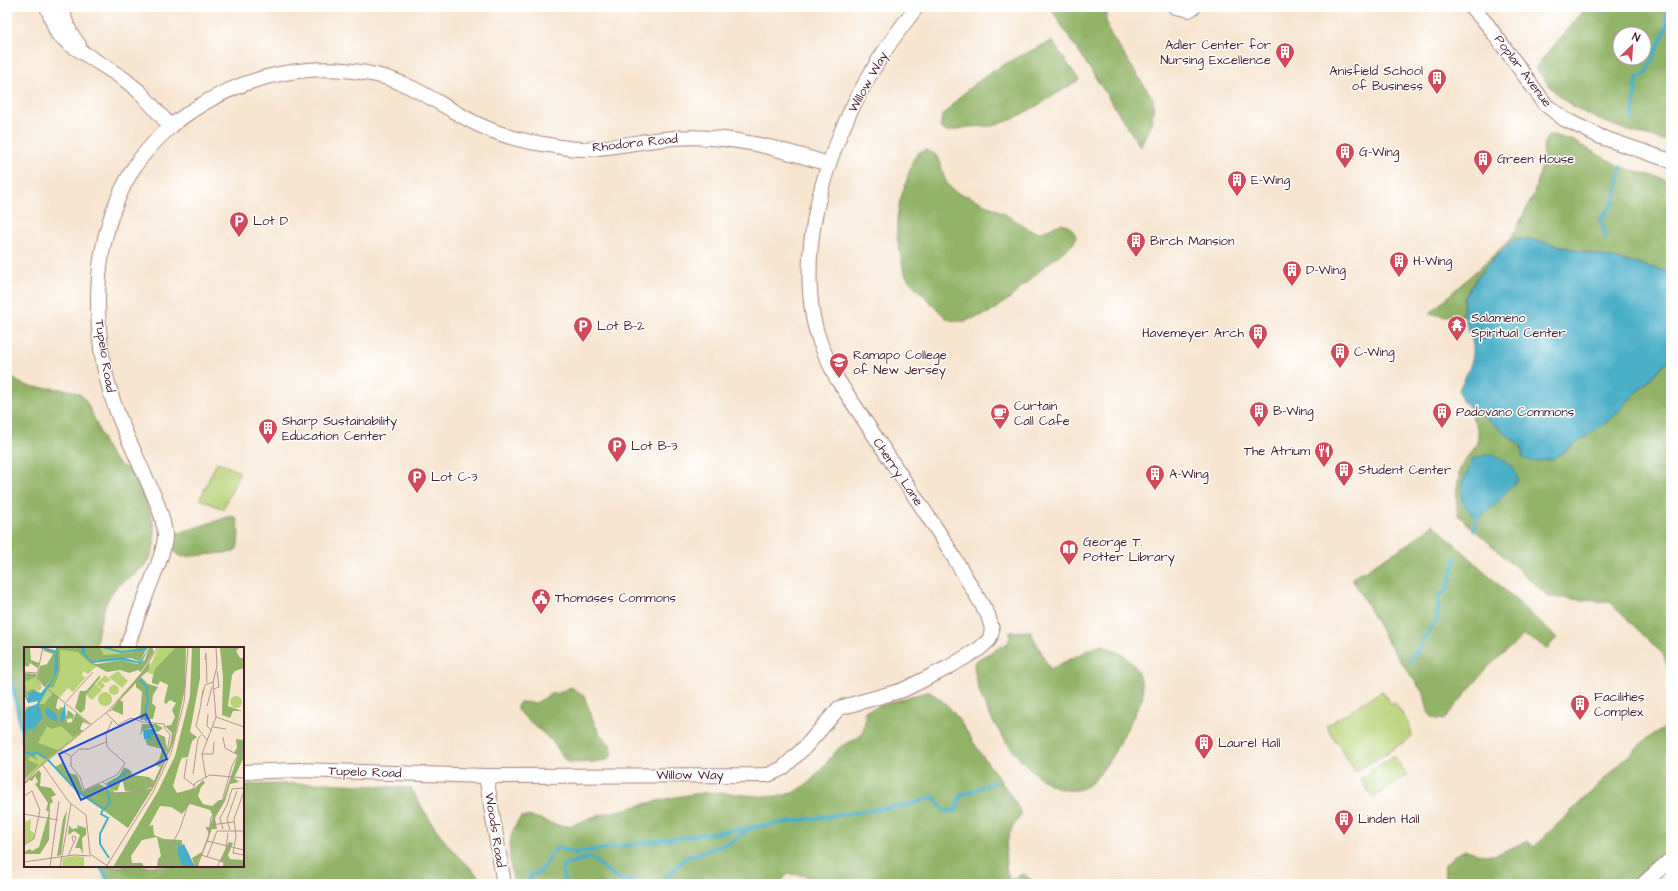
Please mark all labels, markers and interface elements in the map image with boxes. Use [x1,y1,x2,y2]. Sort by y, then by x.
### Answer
north arrow [1612,26,1652,66]
text: N [1630,29,1642,46]
street label: Poplar Avenue [1490,31,1556,111]
place label: Adler Center for Nursing Excellence [1160,36,1271,70]
building icon: Adler Center for Nursing Excellence [1274,41,1296,69]
street label: Willow Way [844,48,893,116]
place label: Anisfield School of Business [1329,62,1423,95]
building icon: Anisfield School of Business [1426,67,1448,95]
street label: Rhodora Road [591,130,679,156]
building icon: G-Wing [1334,141,1356,169]
place label: G-Wing [1359,143,1400,162]
building icon: Green House [1472,148,1494,176]
place label: Green House [1497,150,1574,168]
building icon: E-Wing [1226,169,1248,197]
place label: E-Wing [1251,171,1290,190]
parking icon: Lot D [228,210,250,238]
place label: Lot D [253,212,289,230]
building icon: Birch Mansion [1125,230,1147,258]
place label: Birch Mansion [1150,232,1235,250]
building icon: H-Wing [1388,250,1410,278]
place label: H-Wing [1413,252,1453,271]
building icon: D-Wing [1281,259,1303,287]
place label: D-Wing [1306,261,1346,280]
place label: Salameno Spiritual Center [1471,309,1566,342]
temple icon: Salameno Spiritual Center [1446,314,1468,342]
parking icon: Lot B-2 [572,315,594,343]
place label: Lot B-2 [597,317,645,335]
street label: Tupelo Road [90,318,120,394]
building icon: Havemeyer Arch [1247,322,1269,350]
place label: Havemeyer Arch [1142,324,1245,343]
building icon: C-Wing [1329,341,1351,369]
place label: C-Wing [1354,343,1395,362]
place label: Ramapo College of New Jersey [853,346,947,380]
school or university icon: Ramapo College of New Jersey [828,351,850,379]
place label: Curtain Call Cafe [1014,397,1070,430]
building icon: B-Wing [1248,400,1270,428]
building icon: Padovano Commons [1431,401,1453,429]
cafe icon: Curtain Call Cafe [989,402,1011,430]
place label: B-Wing [1273,402,1314,421]
place label: Padovano Commons [1456,403,1575,421]
place label: Sharp Sustainability Education Center [282,412,397,445]
building icon: Sharp Sustainability Education Center [257,417,279,445]
street label: Cherry Lane [868,434,927,510]
parking icon: Lot B-3 [606,435,628,463]
place label: Lot B-3 [631,437,678,455]
restaurant icon: The Atrium [1313,440,1335,468]
place label: The Atrium [1244,442,1311,460]
building icon: Student Center [1333,459,1355,487]
place label: Student Center [1358,461,1451,479]
building icon: A-Wing [1144,463,1166,491]
place label: A-Wing [1169,465,1209,484]
parking icon: Lot C-3 [406,466,428,494]
place label: Lot C-3 [431,468,478,486]
place label: George T. Potter Library [1083,533,1175,567]
library icon: George T. Potter Library [1058,538,1080,566]
public building icon: Thomases Commons [530,587,552,615]
place label: Thomases Commons [555,589,676,607]
inset map [24,647,244,867]
place label: Facilities Complex [1594,688,1645,721]
building icon: Facilities Complex [1569,693,1591,721]
building icon: Laurel Hall [1193,732,1215,760]
place label: Laurel Hall [1218,734,1280,752]
street label: Tupelo Road [328,762,402,782]
street label: Willow Way [656,766,724,785]
street label: Woods Road [480,791,510,869]
building icon: Linden Hall [1333,808,1355,836]
place label: Linden Hall [1358,810,1419,828]

